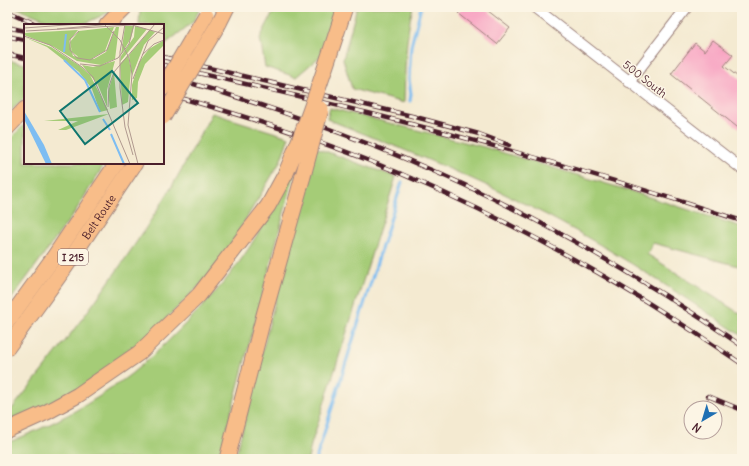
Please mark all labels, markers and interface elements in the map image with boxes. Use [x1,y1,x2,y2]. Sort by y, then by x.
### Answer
inset map [24,24,164,164]
street label: 500 South [620,57,670,101]
street label: Belt Route [79,192,119,242]
road number: I 215 [58,249,88,265]
north arrow [683,400,723,440]
text: N [690,420,704,436]

